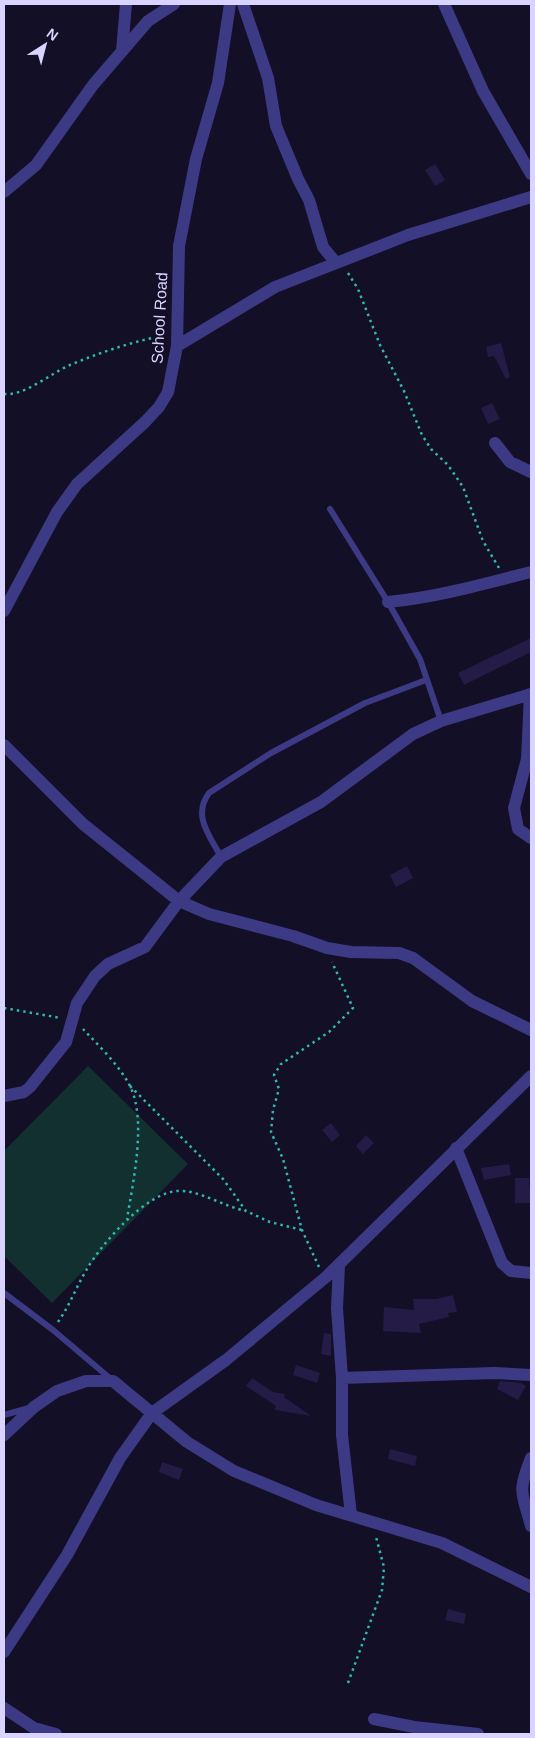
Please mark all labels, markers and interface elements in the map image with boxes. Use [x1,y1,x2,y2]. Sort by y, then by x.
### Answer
north arrow [20,20,70,70]
text: N [44,25,61,44]
street label: School Road [149,272,170,364]

